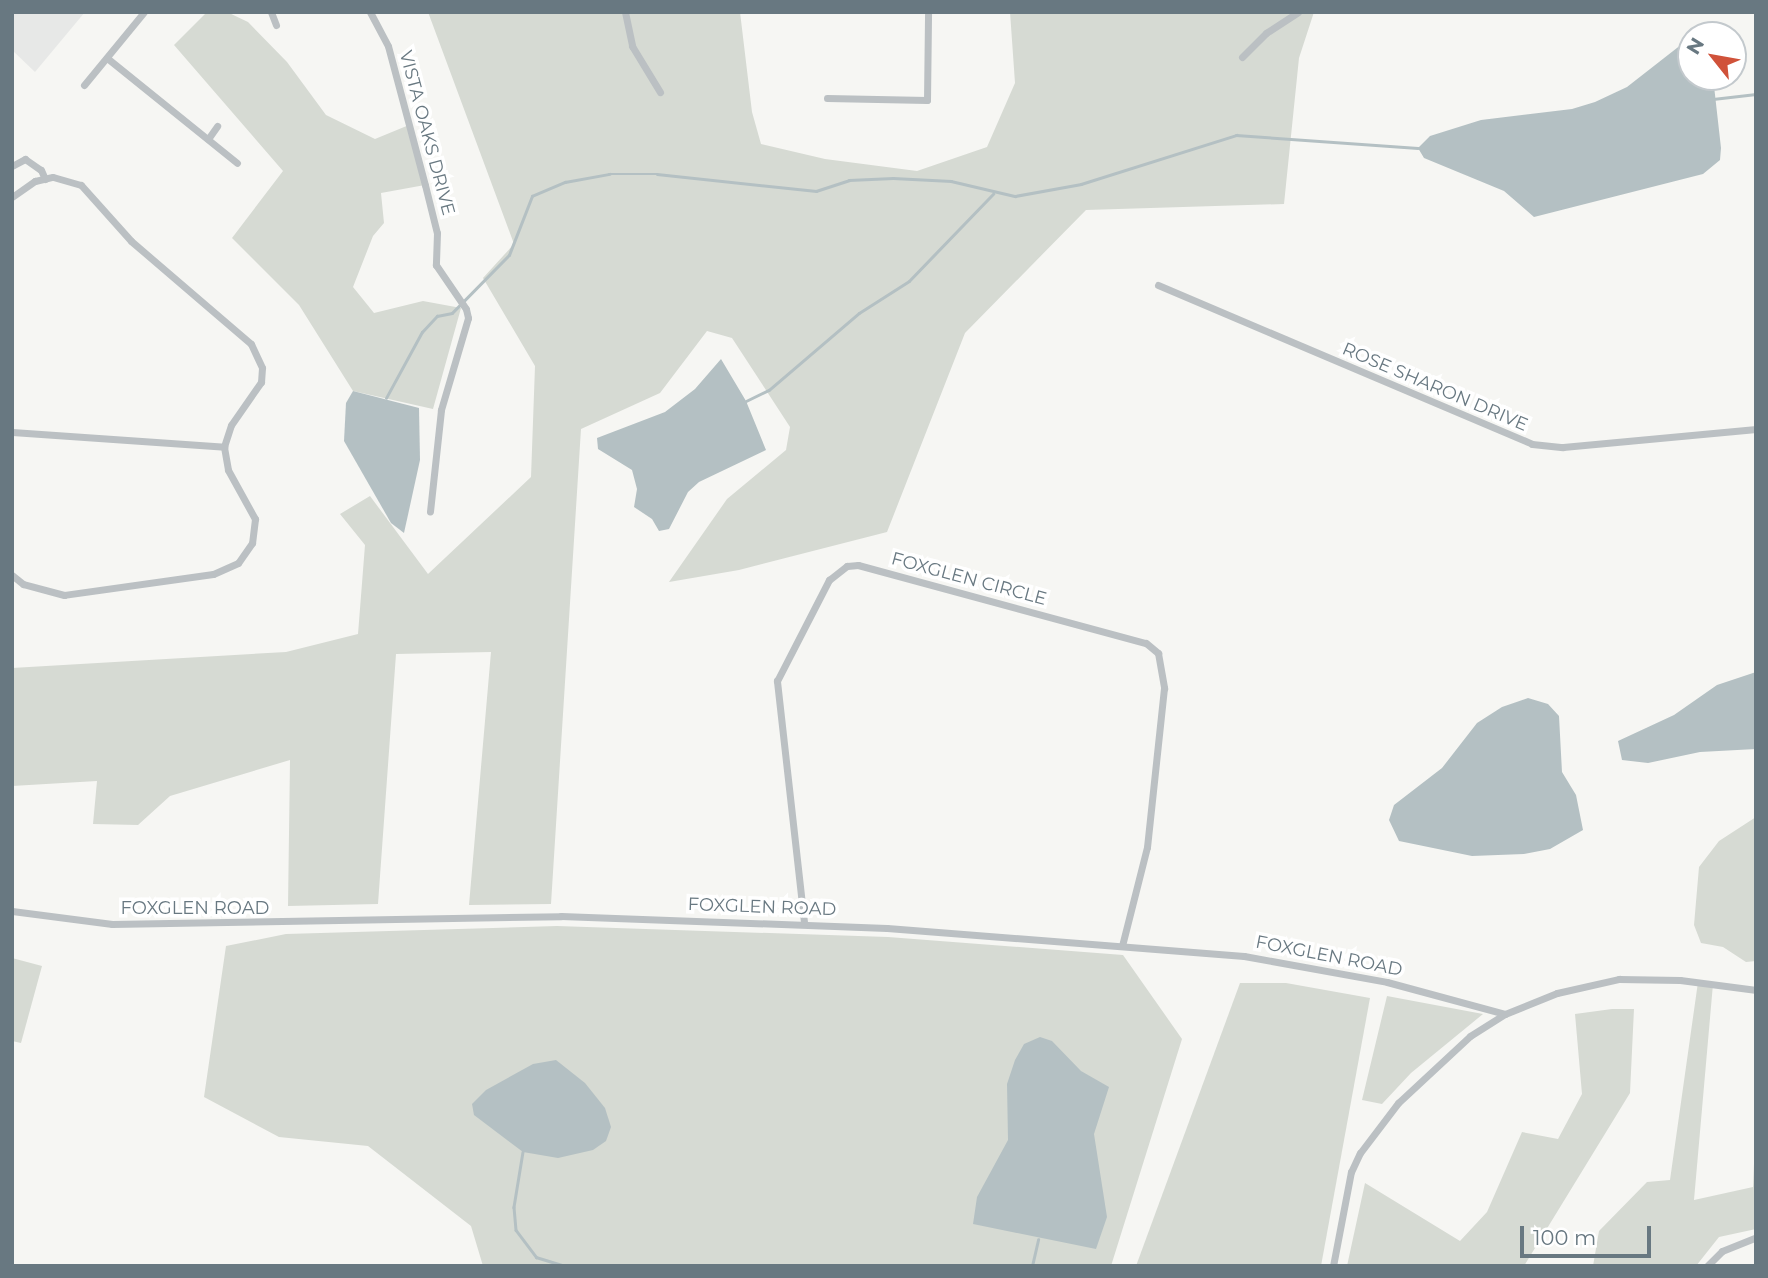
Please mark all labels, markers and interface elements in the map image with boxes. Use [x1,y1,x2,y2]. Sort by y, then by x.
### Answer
north arrow [1677,21,1747,91]
text: N [1681,33,1709,58]
street label: VISTA OAKS DRIVE [395,48,459,218]
street label: ROSE SHARON DRIVE [1339,338,1531,436]
street label: FOXGLEN CIRCLE [889,548,1049,610]
street label: FOXGLEN ROAD [687,894,837,920]
street label: FOXGLEN ROAD [121,897,269,919]
street label: FOXGLEN ROAD [1254,931,1404,981]
scale bar [1523,1212,1654,1256]
text: 100 m [1533,1225,1596,1250]

